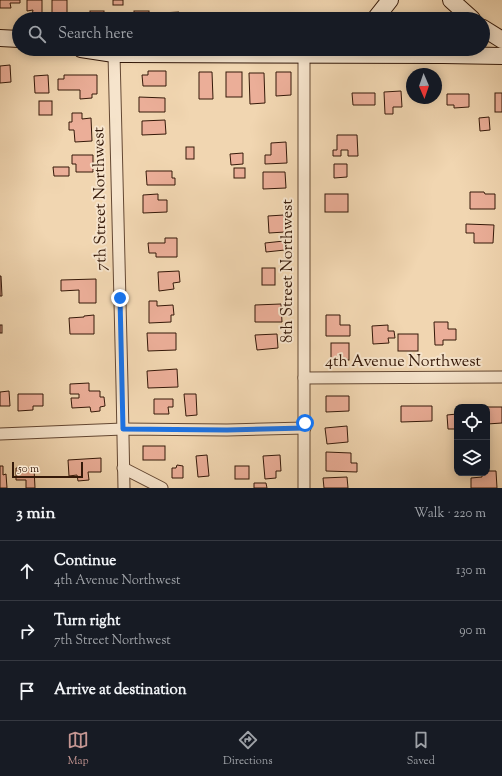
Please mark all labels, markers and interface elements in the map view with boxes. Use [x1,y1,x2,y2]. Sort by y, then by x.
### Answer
search box [12,12,490,56]
icon: search [26,23,48,45]
text: Search here [58,24,133,45]
north arrow [406,68,442,104]
street label: 7th Street Northwest [88,126,114,271]
street label: 8th Street Northwest [277,199,300,343]
route end [111,289,129,307]
street label: 4th Avenue Northwest [325,351,481,374]
map controls [454,404,490,476]
button: locate [454,404,490,440]
route start [296,414,314,432]
button: layers [454,440,490,476]
scale bar [12,460,83,479]
text: 50 m [18,461,39,477]
text: 3 min [16,502,55,526]
text: Walk · 220 m [414,505,486,523]
text: Continue [54,551,116,572]
icon: ahead [16,560,38,582]
text: 130 m [456,562,486,580]
text: 4th Avenue Northwest [54,572,181,590]
text: Turn right [54,611,120,632]
icon: right [16,620,38,642]
text: 90 m [459,622,486,640]
text: 7th Street Northwest [54,632,171,650]
icon: arrive [16,680,38,702]
text: Arrive at destination [54,680,187,701]
tab: Map [67,729,89,769]
tab: Directions [223,729,273,769]
tab: Saved [407,729,435,769]

